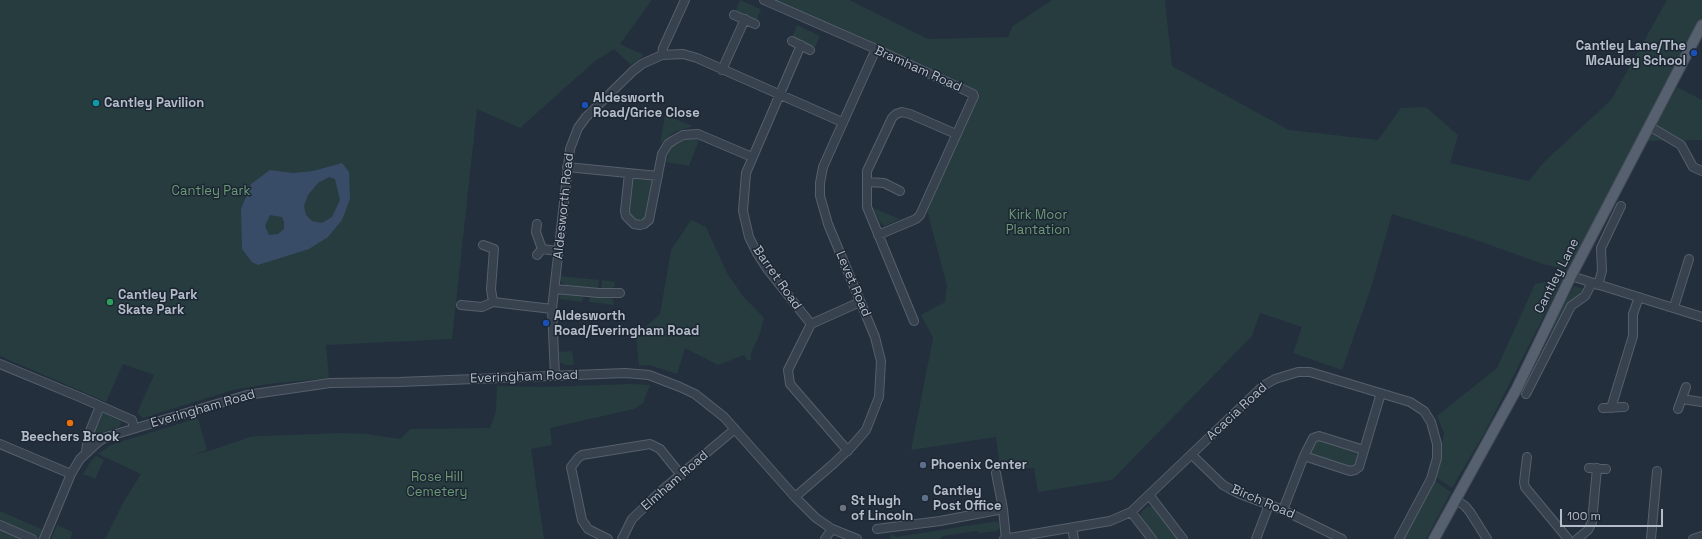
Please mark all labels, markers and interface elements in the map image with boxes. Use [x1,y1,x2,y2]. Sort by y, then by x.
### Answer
place label: Cantley Lane/The McAuley School [1576,38,1686,69]
street label: Bramham Road [872,43,964,95]
marker: Cantley Lane/The McAuley School [1689,48,1699,58]
place label: Aldesworth Road/Grice Close [593,90,700,121]
place label: Cantley Pavilion [104,95,204,111]
marker: Cantley Pavilion [91,98,101,108]
marker: Aldesworth Road/Grice Close [580,100,590,110]
street label: Aldesworth Road [551,152,577,260]
park label: Cantley Park [172,183,250,199]
park label: Kirk Moor Plantation [1006,207,1070,238]
street label: Cantley Lane [1531,236,1583,316]
street label: Barret Road [749,243,805,313]
street label: Levet Road [832,249,874,319]
place label: Cantley Park Skate Park [118,287,198,318]
marker: Cantley Park Skate Park [105,297,115,307]
place label: Aldesworth Road/Everingham Road [554,308,699,339]
marker: Aldesworth Road/Everingham Road [541,318,551,328]
street label: Everingham Road [470,367,578,387]
street label: Acacia Road [1204,380,1270,444]
street label: Everingham Road [149,387,257,431]
marker: Beechers Brook [65,418,75,428]
place label: Beechers Brook [21,429,119,445]
street label: Elmham Road [638,448,712,514]
place label: Phoenix Center [931,457,1027,473]
marker: Phoenix Center [918,460,928,470]
park label: Rose Hill Cemetery [407,469,467,500]
street label: Birch Road [1229,482,1297,522]
place label: Cantley Post Office [933,483,1001,514]
place label: St Hugh of Lincoln [851,493,913,524]
marker: Cantley Post Office [920,493,930,503]
scale bar [1562,501,1665,527]
marker: St Hugh of Lincoln [838,503,848,513]
text: 100 m [1567,508,1601,524]

